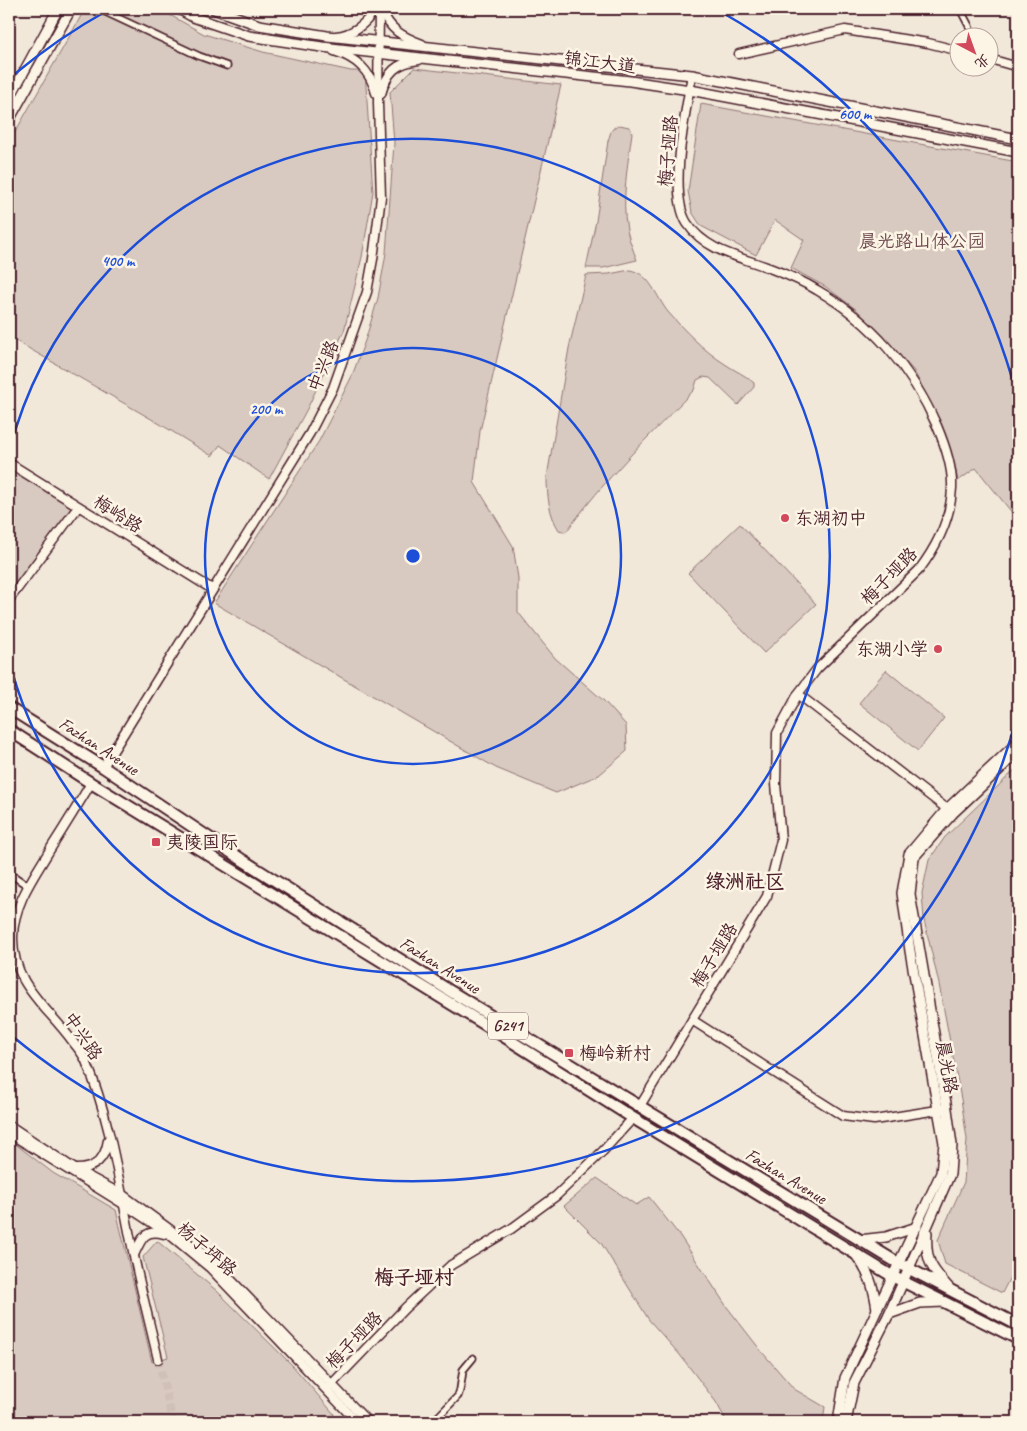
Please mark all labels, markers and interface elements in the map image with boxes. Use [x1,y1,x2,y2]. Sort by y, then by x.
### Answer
north arrow [950,28,1000,78]
street label: 锦江大道 [563,47,637,77]
text: 北 [971,50,993,72]
text: 600 m [839,105,873,124]
street label: 梅子垭路 [654,114,682,188]
park label: 晨光路山体公园 [859,230,985,252]
text: 400 m [102,252,136,271]
street label: 中兴路 [303,337,343,395]
text: 200 m [250,400,284,419]
street label: 梅岭路 [89,490,147,538]
place label: 东湖初中 [795,507,867,529]
marker: 东湖初中 [779,512,791,524]
street label: 梅子垭路 [856,542,922,610]
centre of rings [404,547,422,565]
place label: 东湖小学 [856,638,928,660]
marker: 东湖小学 [932,643,944,655]
street label: Fazhan Avenue [55,712,144,780]
place label: 夷陵国际 [166,831,238,853]
marker: 夷陵国际 [150,836,162,848]
district label: 绿洲社区 [705,869,785,894]
street label: 梅子垭路 [686,918,742,992]
street label: Fazhan Avenue [396,932,485,999]
street label: 中兴路 [59,1007,107,1065]
road number: G241 [488,1012,528,1040]
street label: 晨光路 [931,1039,963,1095]
place label: 梅岭新村 [579,1042,651,1064]
marker: 梅岭新村 [563,1047,575,1059]
street label: Fazhan Avenue [742,1143,831,1209]
street label: 杨子坪路 [173,1217,241,1281]
district label: 梅子垭村 [374,1265,454,1290]
street label: 梅子垭路 [321,1306,387,1374]

